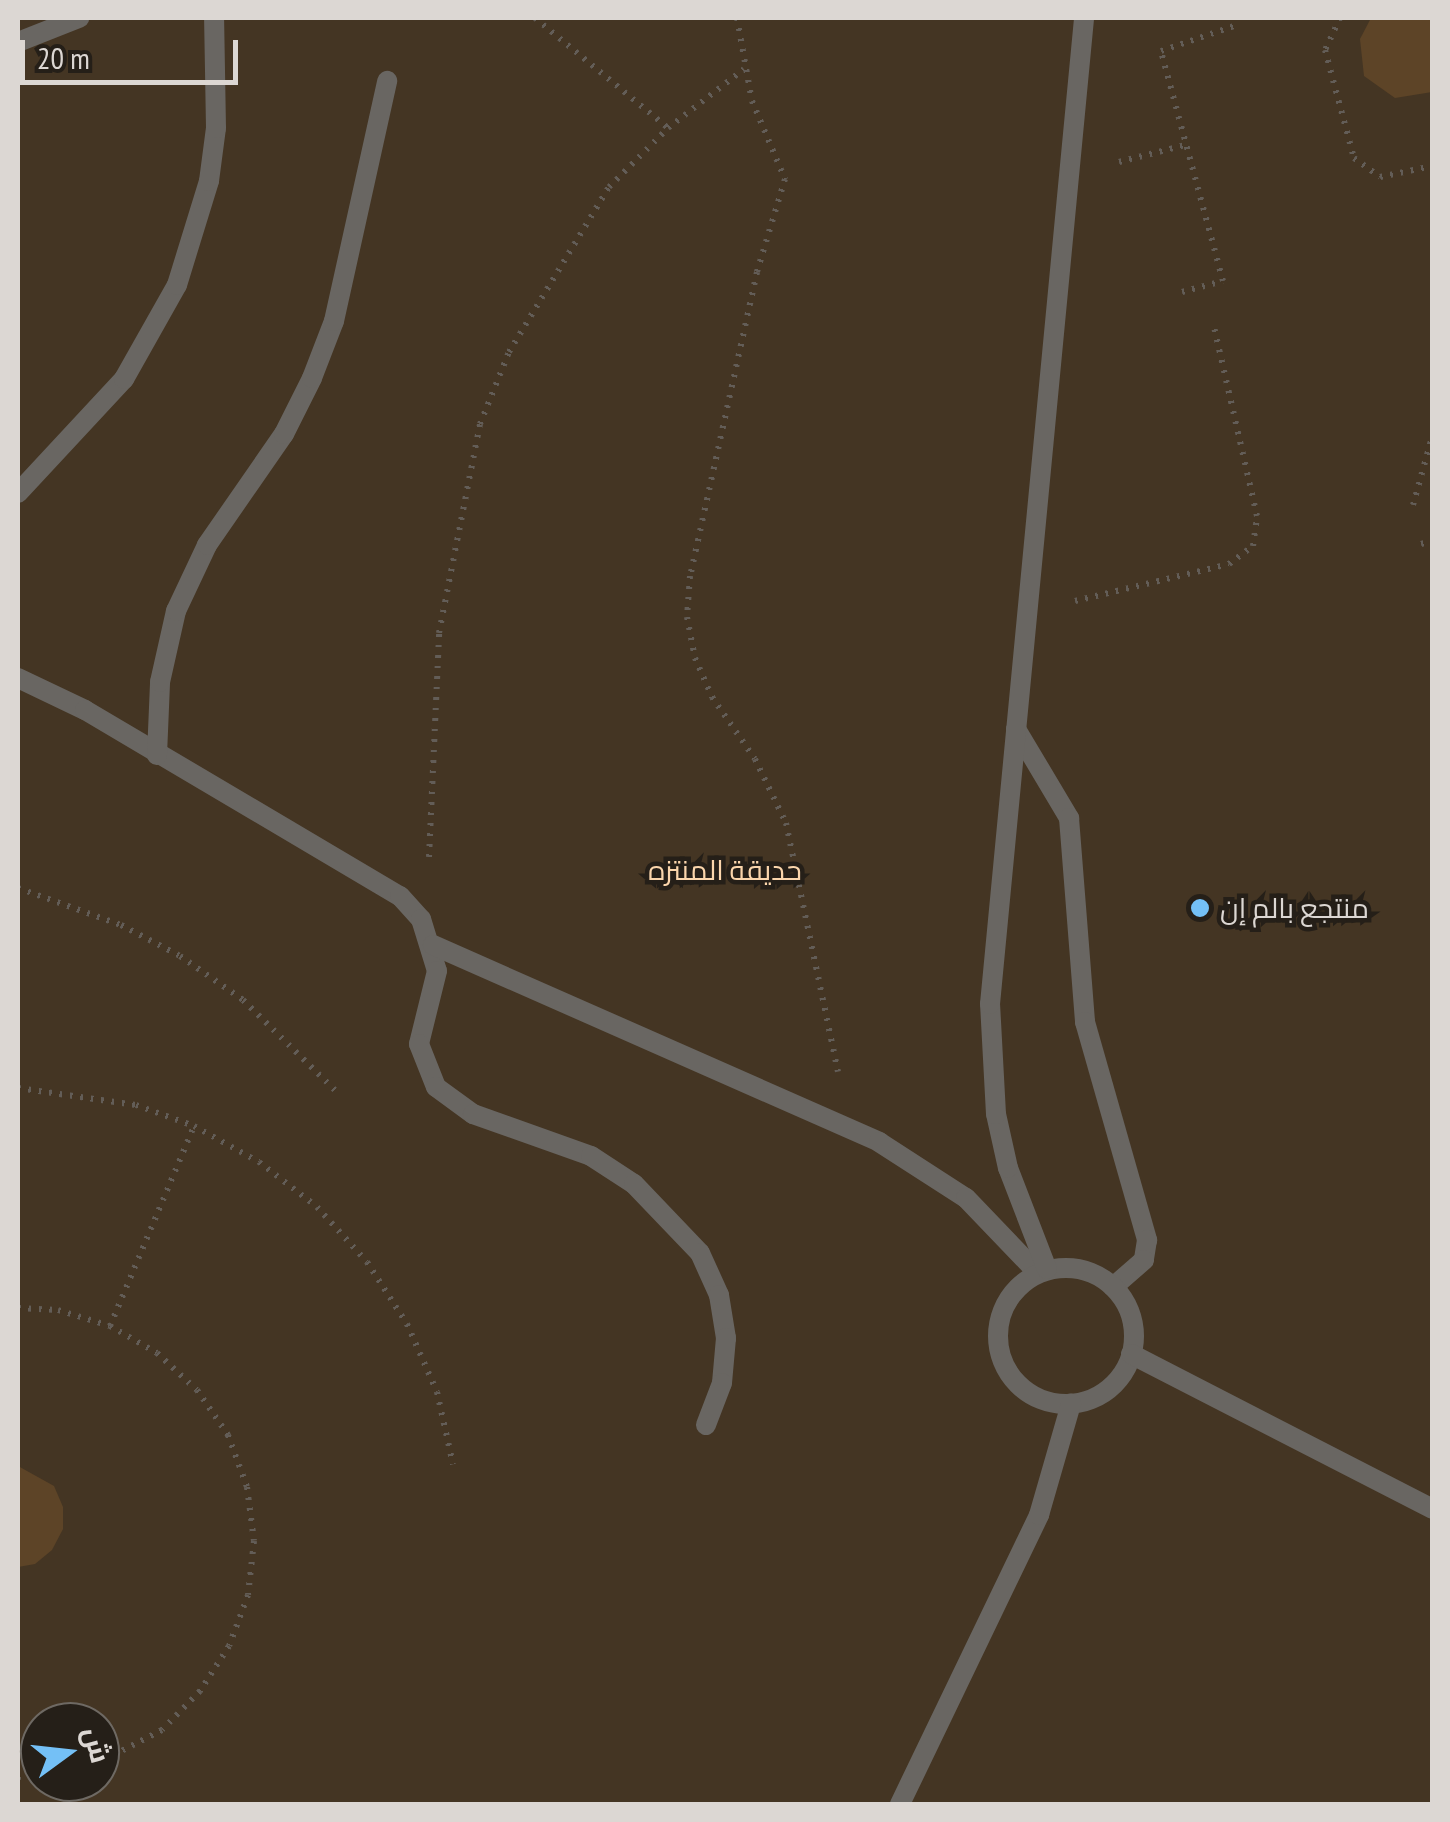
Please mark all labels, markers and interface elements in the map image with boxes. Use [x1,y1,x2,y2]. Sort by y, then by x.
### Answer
scale bar [25,20,242,82]
text: 20 m [37,38,90,77]
park label: حديقة المنتزه [648,853,802,887]
place label: منتجع بالم إن [1220,891,1369,925]
marker: منتجع بالم إن [1189,897,1211,919]
north arrow [20,1702,120,1802]
text: ش [75,1722,120,1767]

